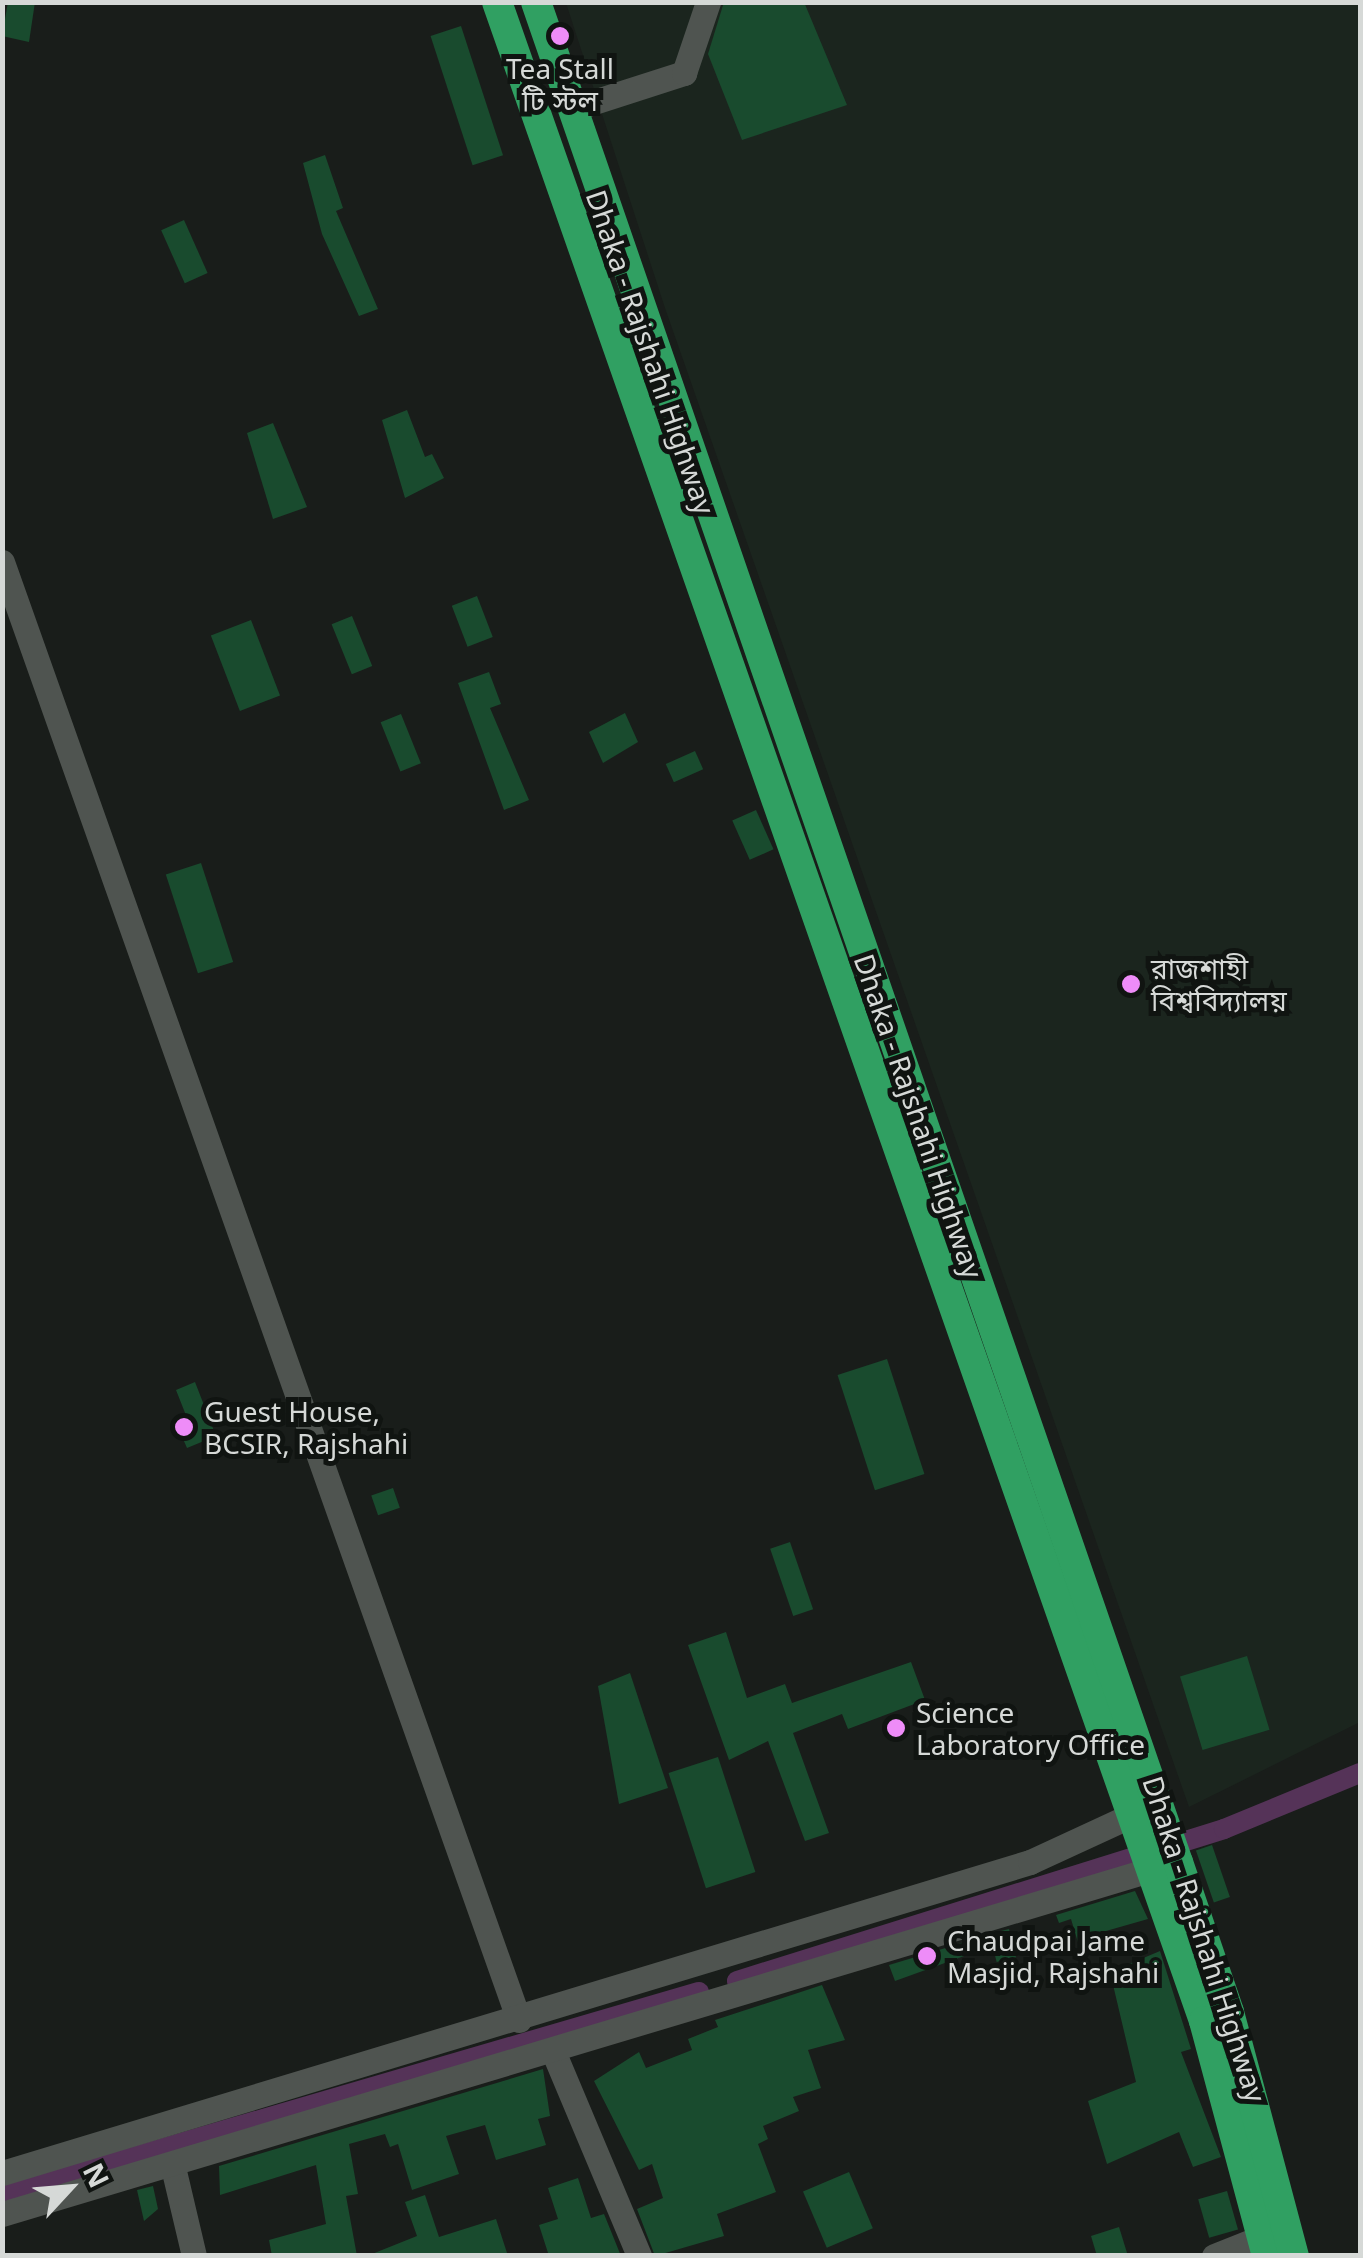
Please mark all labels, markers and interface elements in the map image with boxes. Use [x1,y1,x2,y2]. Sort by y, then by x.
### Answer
marker: Tea Stall টি স্টল [549,25,571,47]
place label: Tea Stall টি স্টল [506,51,614,117]
street label: Dhaka - Rajshahi Highway [580,185,722,519]
street label: Dhaka - Rajshahi Highway [848,949,990,1283]
place label: রাজশাহী বিশ্ববিদ্যালয় [1151,951,1287,1017]
marker: রাজশাহী বিশ্ববিদ্যালয় [1120,973,1142,995]
place label: Guest House, BCSIR, Rajshahi [204,1394,408,1460]
marker: Guest House, BCSIR, Rajshahi [173,1416,195,1438]
place label: Science Laboratory Office [916,1695,1145,1761]
marker: Science Laboratory Office [885,1717,907,1739]
street label: Dhaka - Rajshahi Highway [1136,1772,1274,2106]
place label: Chaudpai Jame Masjid, Rajshahi [947,1923,1159,1989]
marker: Chaudpai Jame Masjid, Rajshahi [916,1945,938,1967]
north arrow [20,2138,120,2238]
text: N [75,2156,119,2193]

